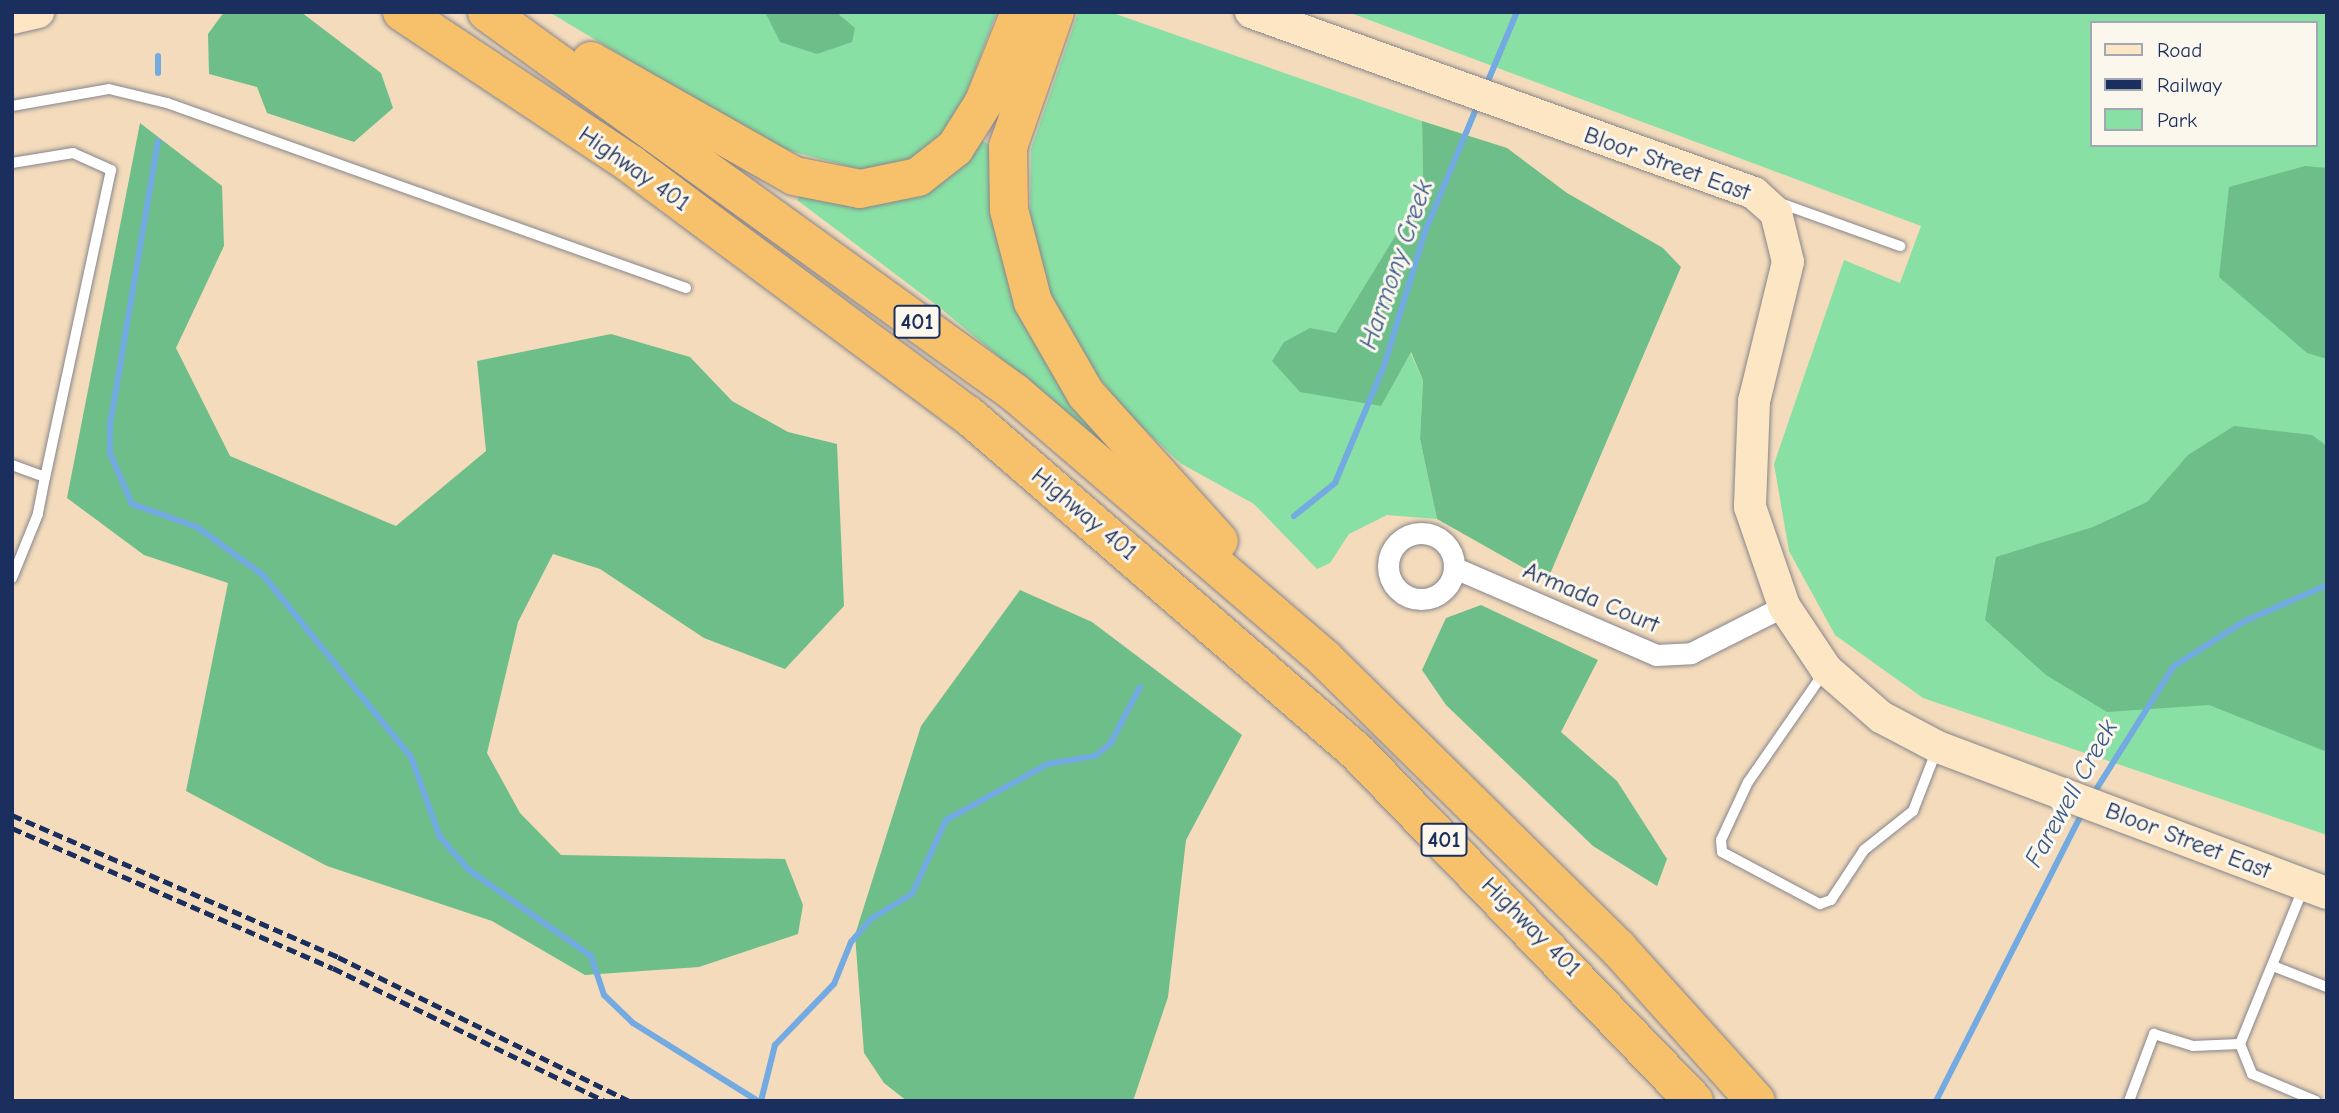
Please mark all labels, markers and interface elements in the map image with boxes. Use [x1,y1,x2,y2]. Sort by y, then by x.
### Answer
legend [2090,21,2318,147]
text: Road [2157,38,2202,62]
text: Railway [2157,73,2222,97]
text: Park [2157,108,2197,132]
street label: Highway 401 [573,120,695,218]
street label: Bloor Street East [1580,121,1754,207]
water label: Harmony Creek [1353,176,1441,354]
road number: 401 [892,302,942,342]
street label: Highway 401 [1025,461,1143,567]
street label: Armada Court [1519,556,1663,640]
water label: Farewell Creek [2019,715,2125,873]
street label: Bloor Street East [2101,796,2275,886]
road number: 401 [1420,820,1468,860]
street label: Highway 401 [1475,871,1587,983]

